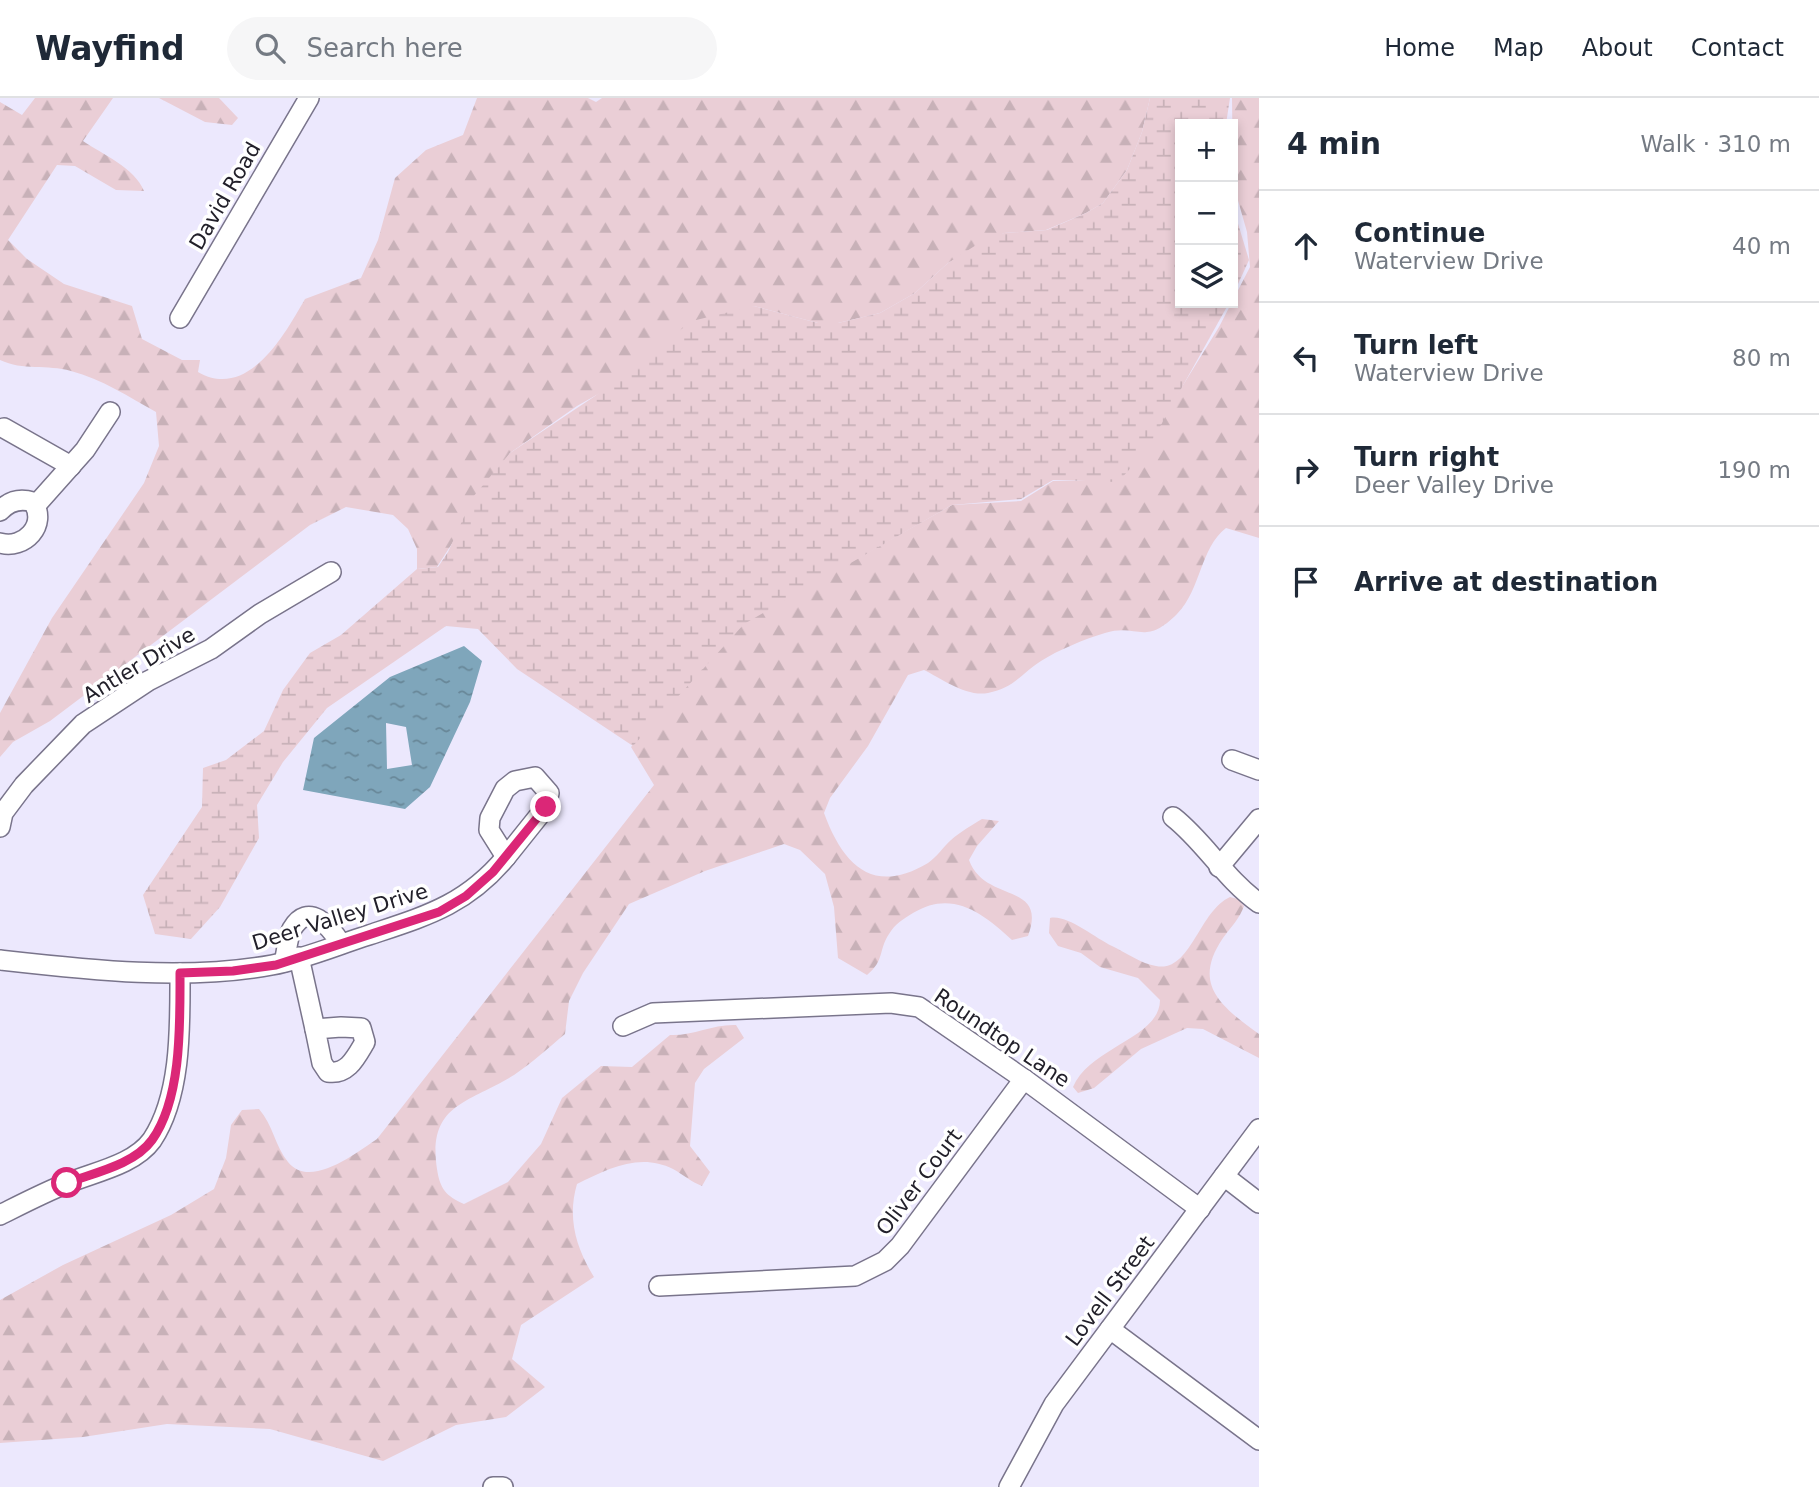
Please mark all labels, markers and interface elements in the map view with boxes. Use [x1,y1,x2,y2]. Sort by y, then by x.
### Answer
search box [227,17,717,80]
text: Wayfind [35,29,185,68]
icon: search [251,29,289,67]
text: Search here [307,33,463,63]
text: Home [1384,34,1455,62]
text: Map [1493,34,1544,62]
text: About [1582,34,1653,62]
text: Contact [1691,34,1784,62]
map controls [1175,119,1238,308]
button: + [1175,119,1238,182]
text: 4 min [1287,126,1381,161]
text: Walk · 310 m [1640,131,1791,157]
street label: David Road [185,138,265,254]
button: − [1175,182,1238,245]
text: Continue [1354,218,1485,248]
icon: ahead [1287,227,1325,265]
text: 40 m [1732,233,1791,259]
button: layers [1175,245,1238,308]
text: Waterview Drive [1354,248,1544,274]
text: Turn left [1354,330,1478,360]
icon: left [1287,339,1325,377]
text: 80 m [1732,345,1791,371]
text: Waterview Drive [1354,360,1544,386]
text: Turn right [1354,442,1499,472]
icon: right [1287,451,1325,489]
text: 190 m [1717,457,1791,483]
text: Deer Valley Drive [1354,472,1554,498]
icon: arrive [1287,563,1325,601]
text: Arrive at destination [1354,567,1658,597]
street label: Antler Drive [79,622,199,708]
route end [530,791,561,822]
street label: Deer Valley Drive [249,879,431,955]
street label: Roundtop Lane [930,984,1074,1092]
street label: Oliver Court [871,1124,967,1240]
route start [51,1167,82,1198]
street label: Lovell Street [1061,1231,1159,1351]

